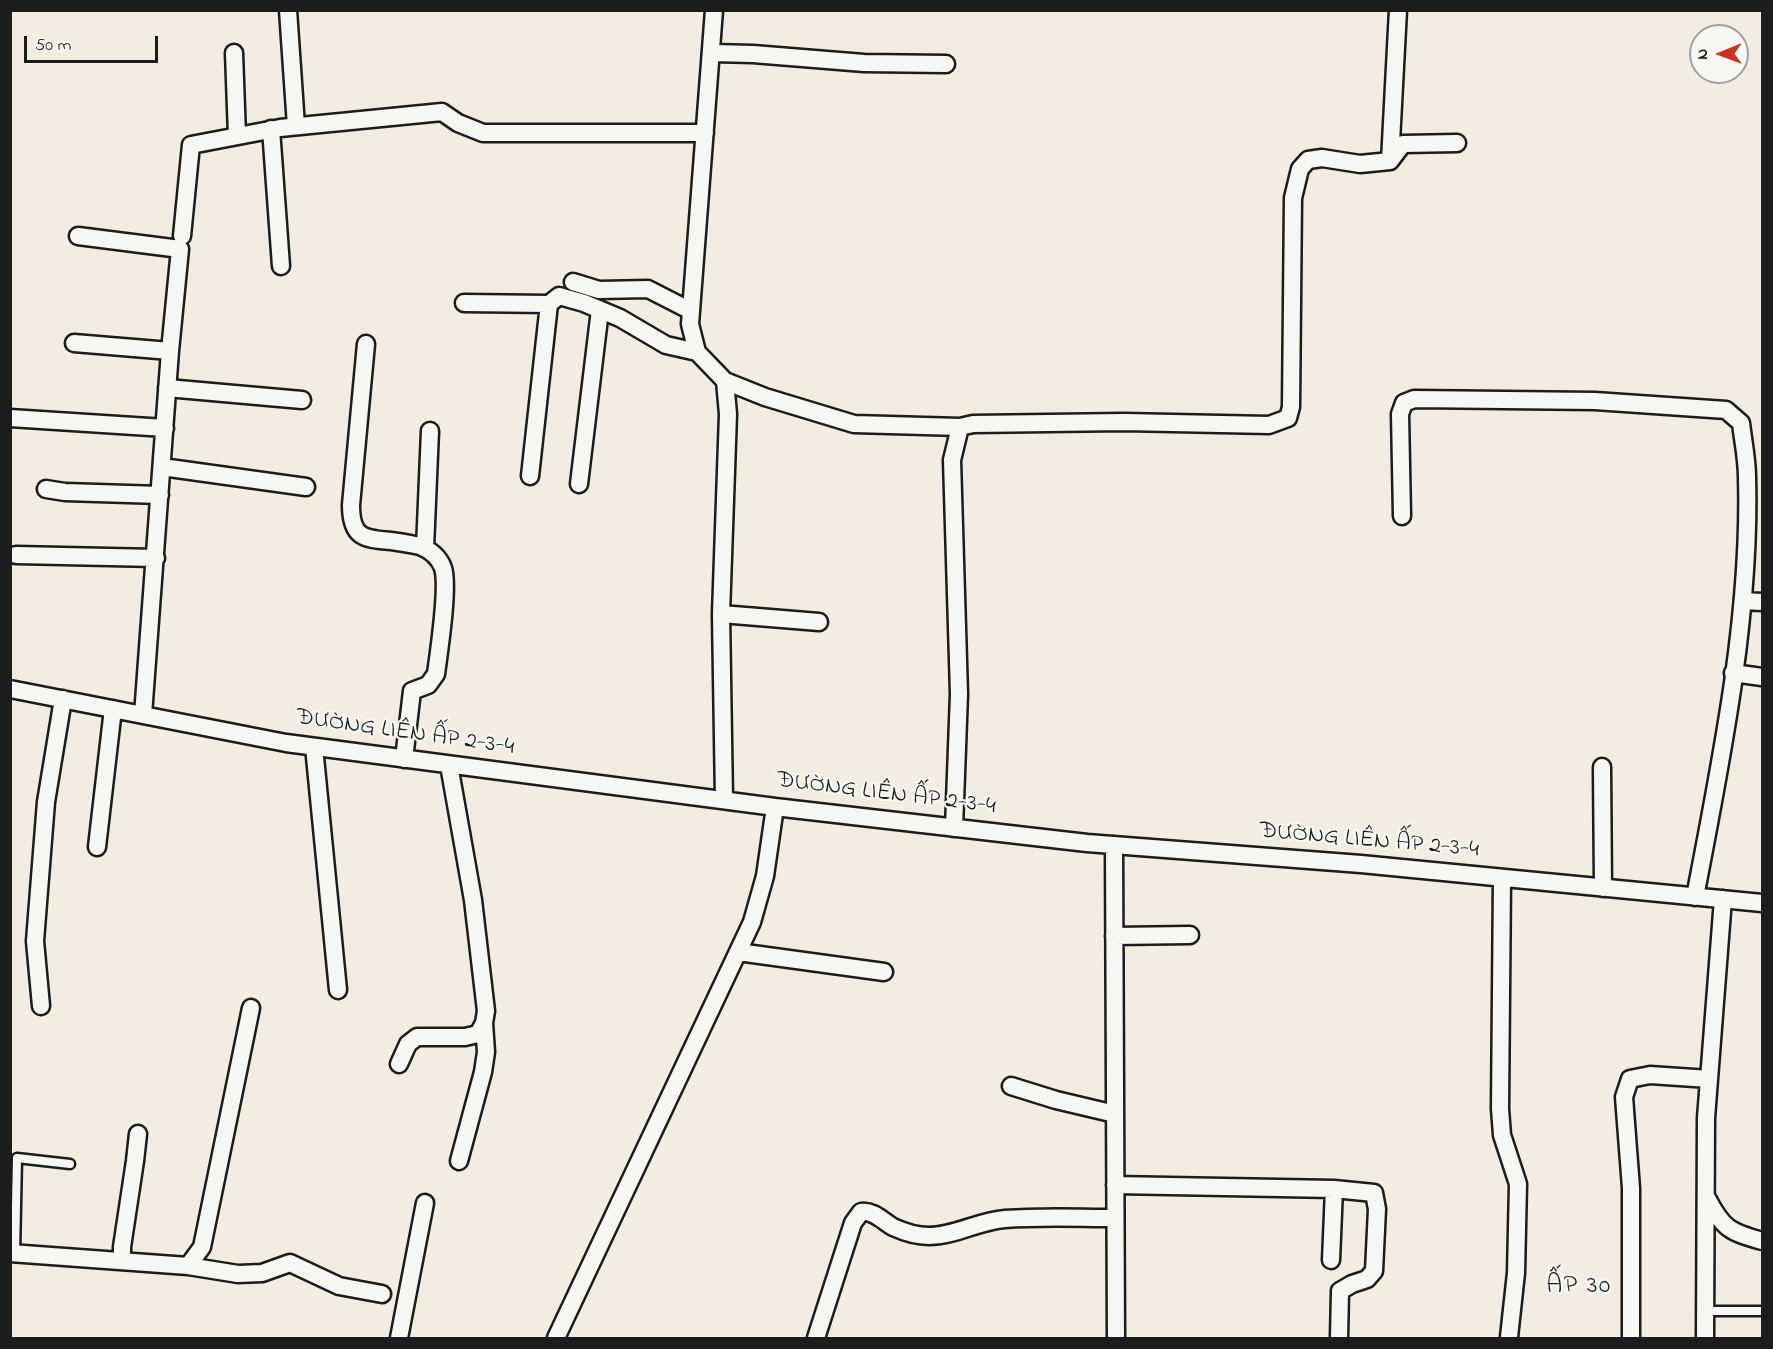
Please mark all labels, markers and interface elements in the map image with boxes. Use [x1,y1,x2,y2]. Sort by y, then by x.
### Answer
scale bar [27,24,160,62]
north arrow [1689,24,1749,84]
text: 50 m [35,33,72,59]
text: N [1691,49,1715,60]
street label: ĐƯỜNG LIÊN ẤP 2-3-4 [294,704,516,764]
street label: ĐƯỜNG LIÊN ẤP 2-3-4 [775,767,997,823]
street label: ĐƯỜNG LIÊN ẤP 2-3-4 [1258,818,1480,866]
district label: ẤP 30 [1546,1272,1612,1304]

